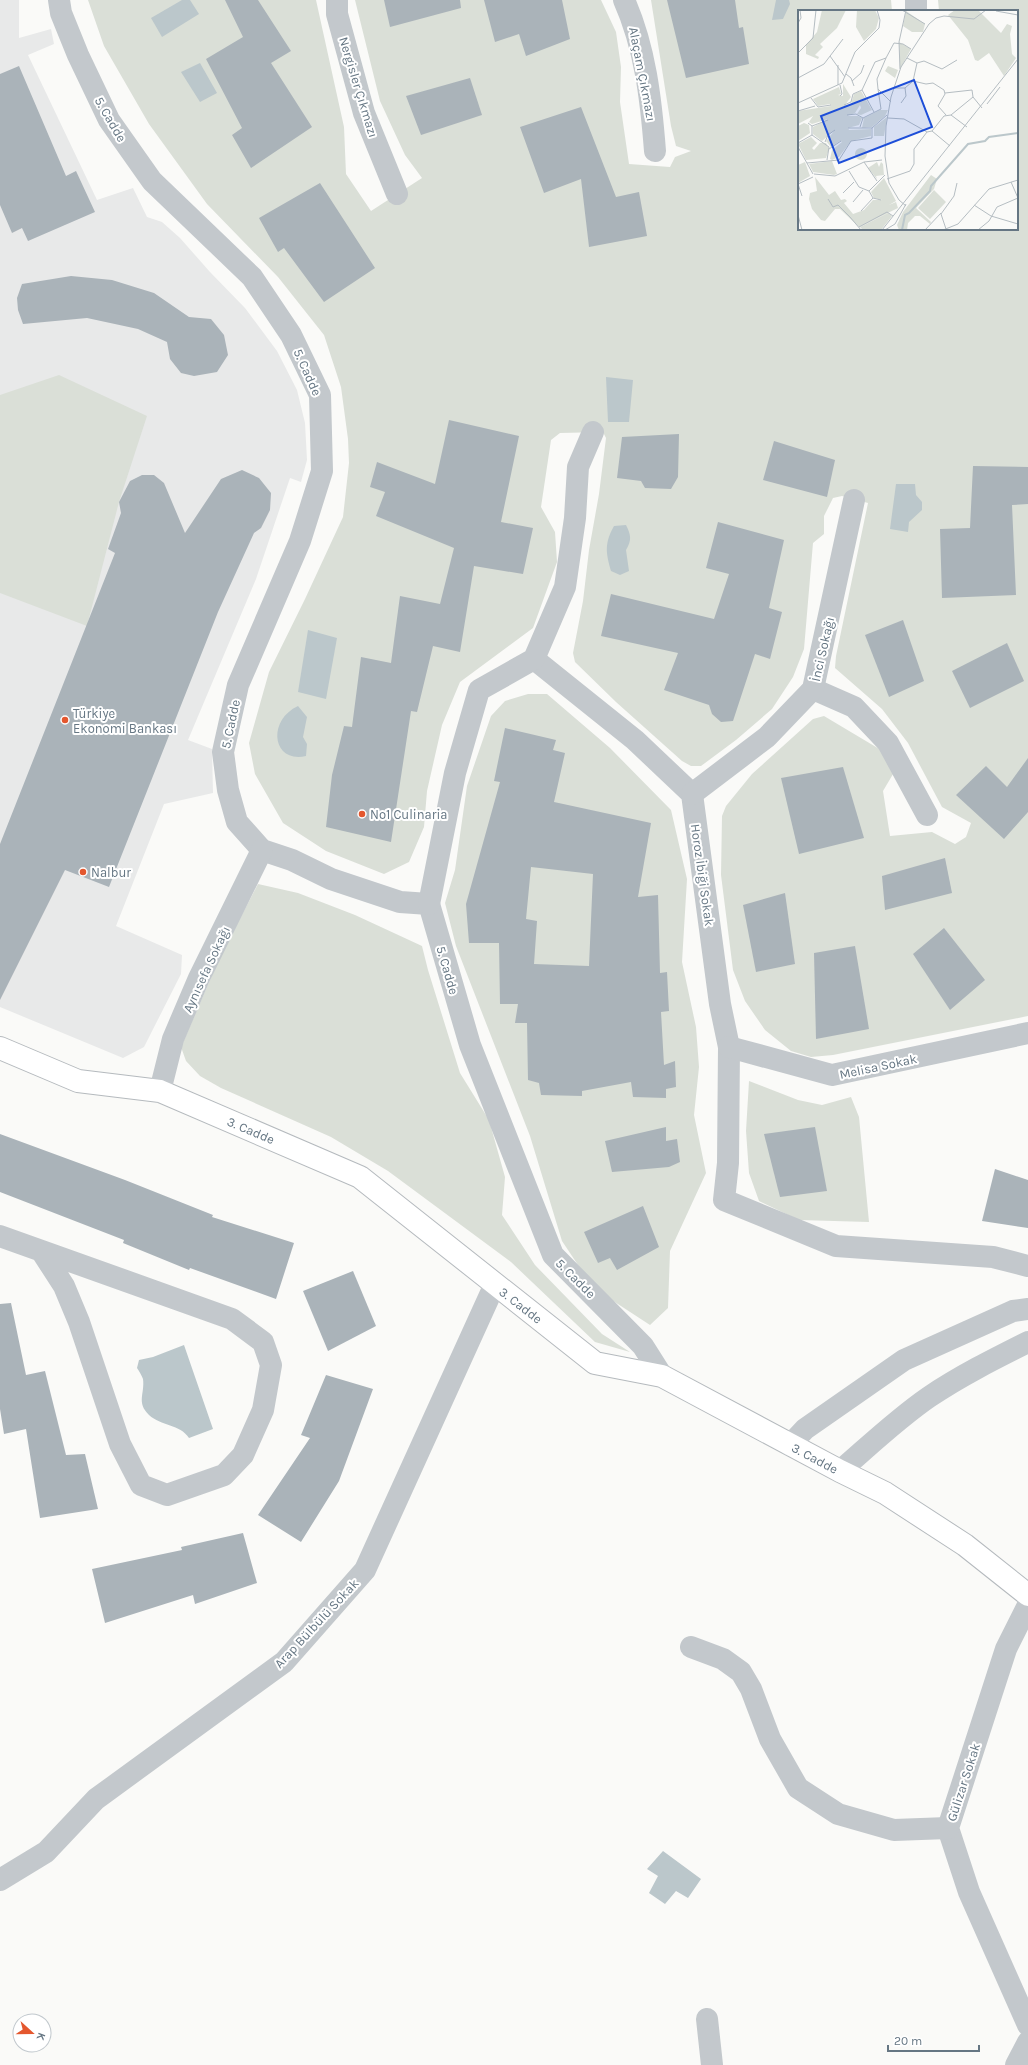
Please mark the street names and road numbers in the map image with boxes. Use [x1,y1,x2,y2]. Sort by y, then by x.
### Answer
street label: Alaçam Çıkmazı [626,26,659,123]
street label: Nergisler Çıkmazı [336,35,381,139]
street label: 5. Cadde [92,94,130,145]
street label: 5. Cadde [291,346,325,398]
street label: İnci Sokağı [808,615,837,683]
street label: 5. Cadde [218,698,243,750]
street label: Horoz İbiği Sokak [688,823,717,927]
street label: Aynısefa Sokağı [180,924,233,1015]
street label: 5. Cadde [433,944,462,997]
street label: Melisa Sokak [838,1051,918,1082]
street label: 3. Cadde [225,1114,277,1147]
street label: 5. Cadde [553,1255,599,1302]
street label: 3. Cadde [496,1284,545,1327]
street label: 3. Cadde [789,1440,841,1477]
street label: Arap Bülbülü Sokak [271,1576,362,1671]
street label: Gülizar Sokak [944,1741,983,1823]

